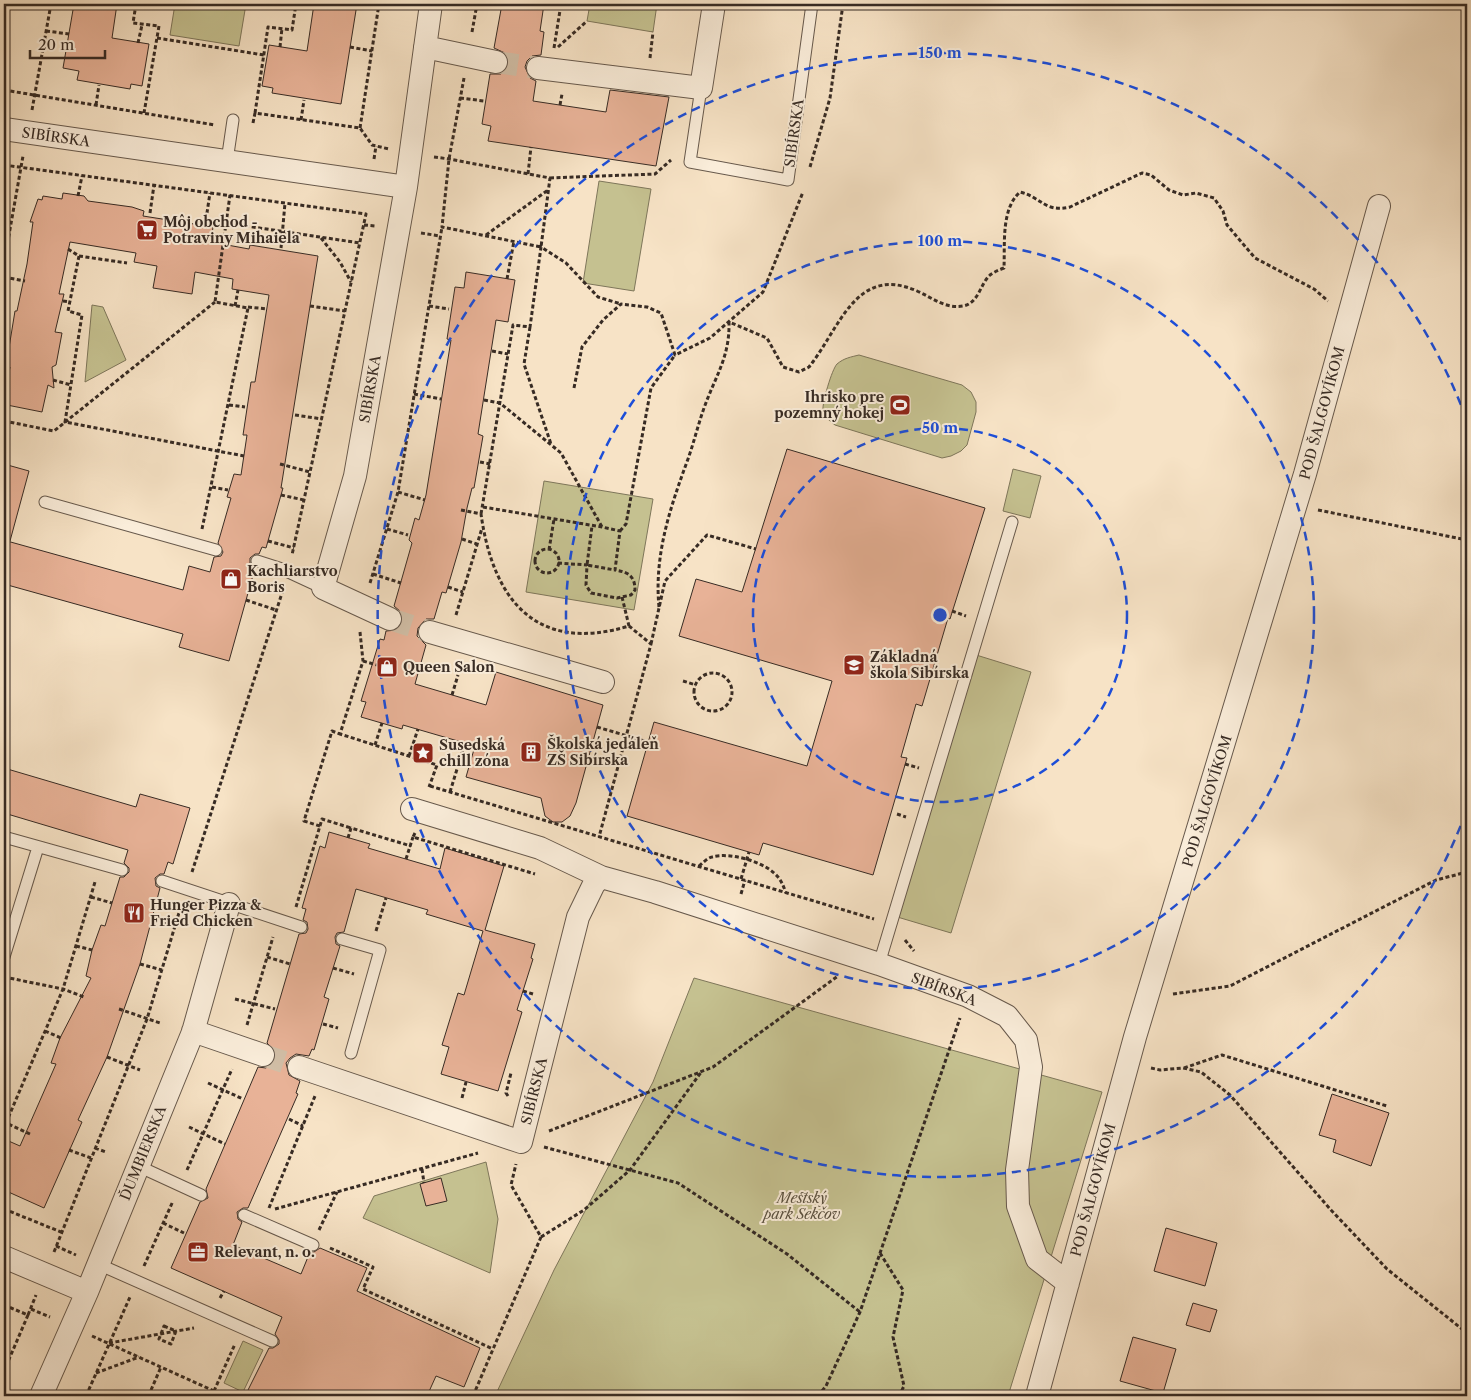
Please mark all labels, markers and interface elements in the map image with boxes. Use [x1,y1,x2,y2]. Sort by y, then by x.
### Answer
scale bar [30,28,105,60]
text: 20 m [38,35,74,54]
text: 150 m [918,43,962,62]
street label: SIBÍRSKA [779,97,808,168]
street label: SIBÍRSKA [21,122,92,151]
place label: Môj obchod - Potraviny Mihaiela [163,213,301,247]
supermarket icon: Môj obchod - Potraviny Mihaiela [135,218,159,242]
text: 100 m [918,231,962,250]
street label: POD ŠALGOVÍKOM [1295,344,1348,482]
street label: SIBÍRSKA [354,353,385,424]
place label: Ihrisko pre pozemný hokej [774,388,884,422]
sports icon: Ihrisko pre pozemný hokej [888,393,912,417]
text: 50 m [922,418,958,437]
place label: Kachliarstvo Boris [247,562,338,596]
shop icon: Kachliarstvo Boris [219,567,243,591]
centre of rings [931,606,949,624]
place label: Základná škola Sibírska [870,648,970,682]
school or university icon: Základná škola Sibírska [842,653,866,677]
shop icon: Queen Salon [375,655,399,679]
place label: Queen Salon [403,658,495,676]
street label: POD ŠALGOVÍKOM [1177,733,1236,869]
place label: Školská jedáleň ZŠ Sibírska [547,734,659,769]
place label: Susedská chill zóna [439,736,510,770]
building icon: Školská jedáleň ZŠ Sibírska [519,740,543,764]
place icon: Susedská chill zóna [411,741,435,765]
place label: Hunger Pizza & Fried Chicken [150,896,262,930]
restaurant icon: Hunger Pizza & Fried Chicken [122,901,146,925]
street label: SIBÍRSKA [909,967,980,1010]
street label: SIBÍRSKA [516,1055,551,1126]
street label: ĎUMBIERSKA [115,1102,170,1203]
street label: POD ŠALGOVÍKOM [1066,1121,1119,1259]
park label: Mestský park Sekčov [761,1189,841,1223]
office icon: Relevant, n. o. [186,1240,210,1264]
place label: Relevant, n. o. [214,1243,315,1261]

